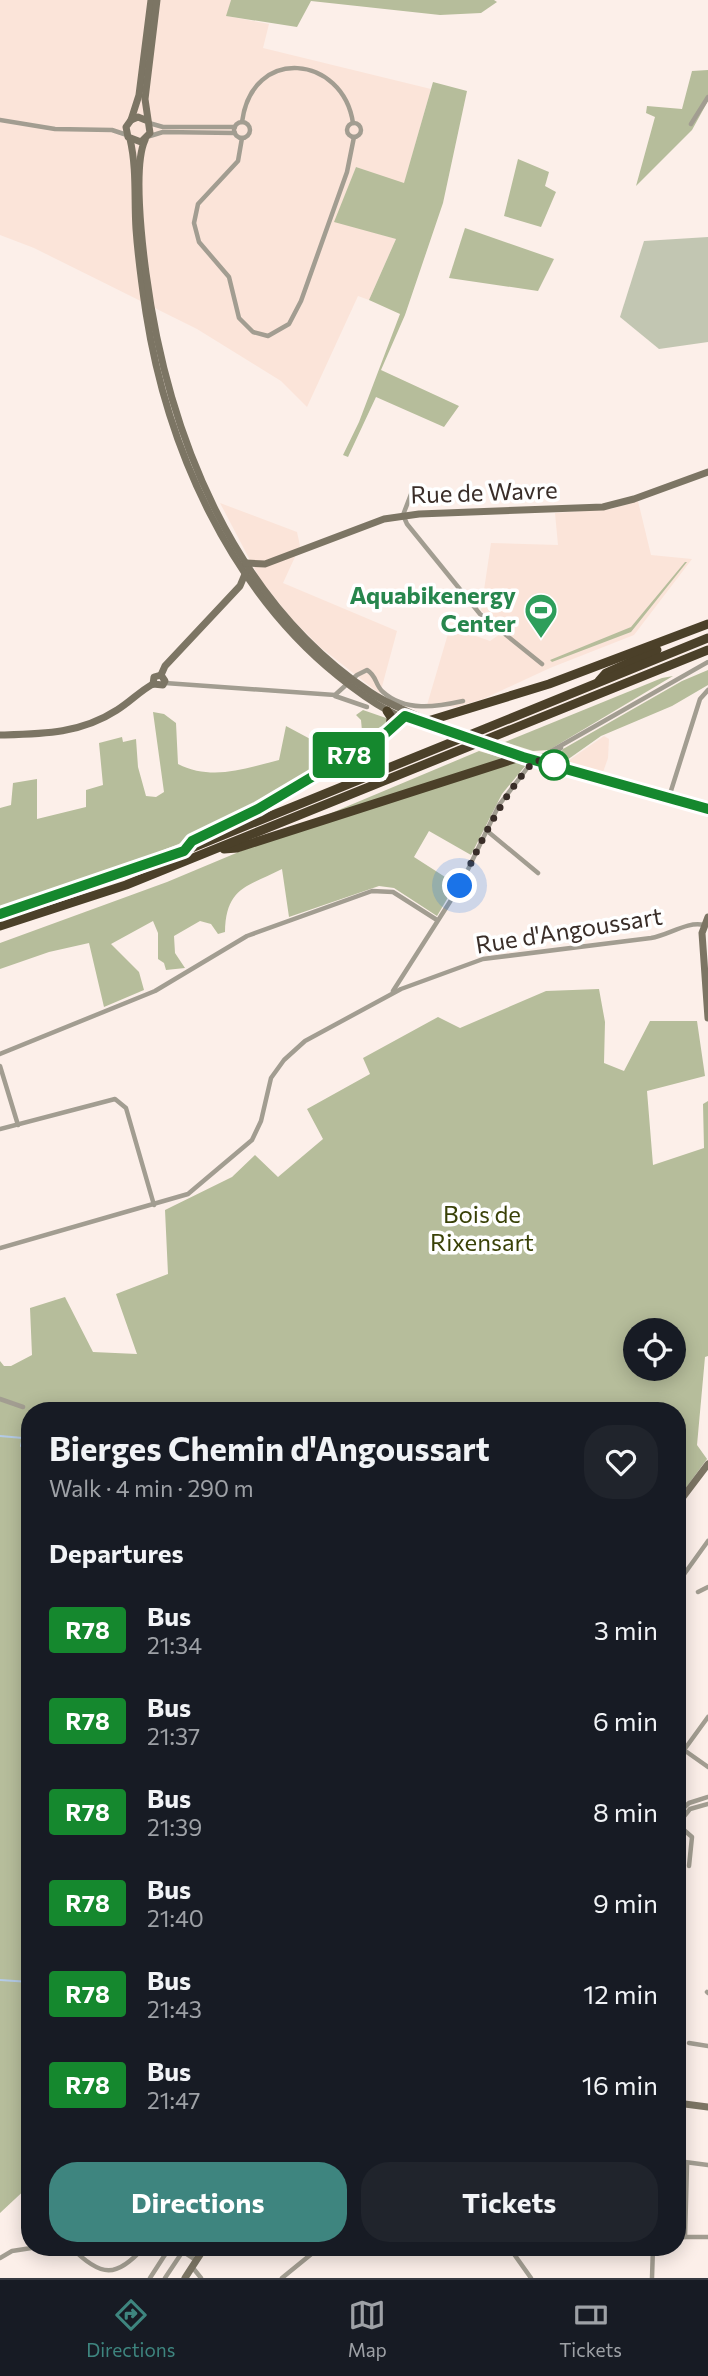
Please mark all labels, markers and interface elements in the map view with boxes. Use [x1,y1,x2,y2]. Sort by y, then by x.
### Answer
street label: Rue de Wavre [410,474,558,509]
place label: Aquabikenergy Center [349,580,516,637]
sports icon: Aquabikenergy Center [522,591,560,640]
line badge: R78 [309,732,389,778]
text: R78 [327,740,371,769]
unlabelled marker [539,750,569,780]
your location [442,868,477,903]
street label: Rue d'Angoussart [473,900,664,959]
park label: Bois de Rixensart [430,1199,534,1256]
map controls [623,1318,686,1381]
button: locate [623,1318,686,1381]
button: heart [584,1425,658,1499]
text: Bierges Chemin d'Angoussart [49,1427,490,1468]
text: Walk · 4 min · 290 m [49,1474,254,1502]
text: Departures [49,1537,184,1568]
text: Bus [147,1600,191,1631]
text: 3 min [594,1614,658,1645]
text: R78 [65,1615,110,1644]
text: 21:34 [147,1631,202,1659]
text: Bus [147,1691,191,1722]
text: 6 min [593,1705,658,1736]
text: R78 [65,1706,110,1735]
text: 21:37 [147,1722,200,1750]
text: Bus [147,1782,191,1813]
text: 8 min [593,1796,658,1827]
text: R78 [65,1797,110,1826]
text: 21:39 [147,1813,202,1841]
text: Bus [147,1873,191,1904]
text: 9 min [593,1887,658,1918]
text: R78 [65,1888,110,1917]
text: 21:40 [147,1904,204,1932]
text: Bus [147,1964,191,1995]
text: 12 min [583,1978,658,2009]
text: R78 [65,1979,110,2008]
text: 21:43 [147,1995,202,2023]
text: Bus [147,2055,191,2086]
text: 16 min [582,2069,658,2100]
text: R78 [65,2070,110,2099]
text: 21:47 [147,2086,201,2114]
button: Directions [49,2162,347,2242]
button: Tickets [361,2162,658,2242]
tab: Directions [86,2296,175,2361]
tab: Map [348,2296,387,2361]
tab: Tickets [559,2296,622,2361]

